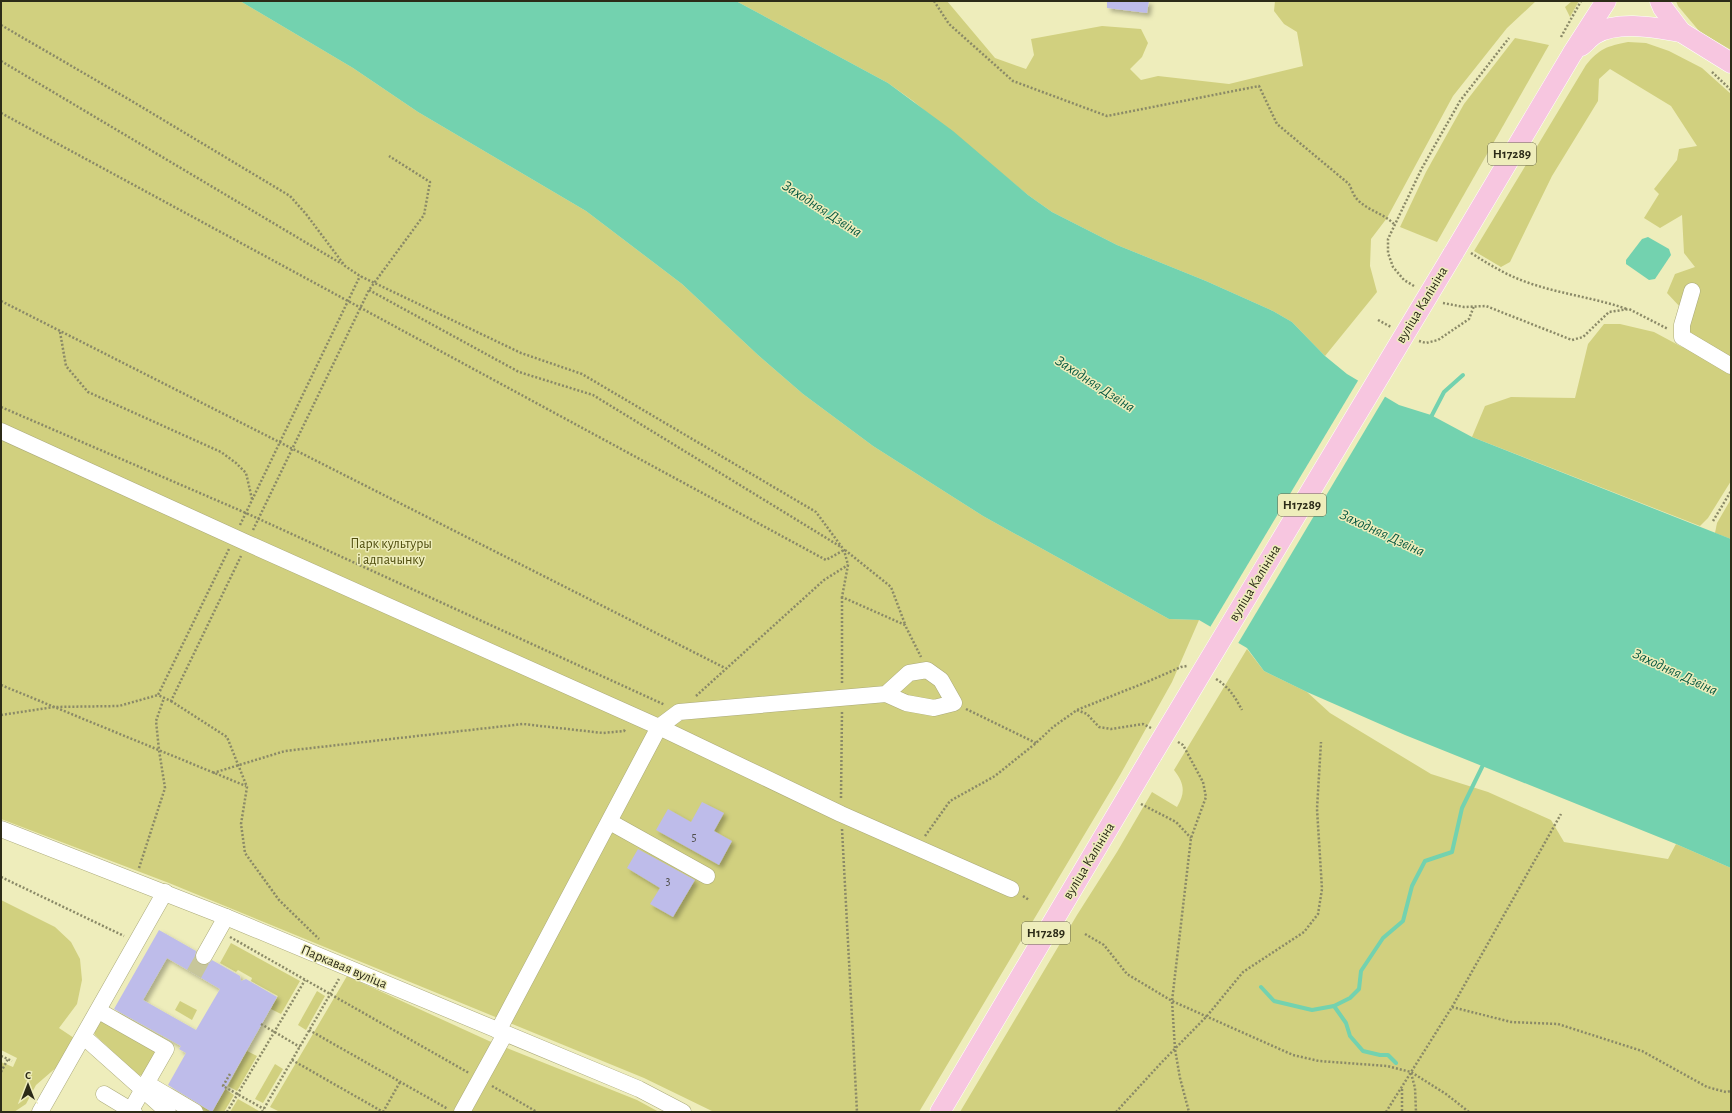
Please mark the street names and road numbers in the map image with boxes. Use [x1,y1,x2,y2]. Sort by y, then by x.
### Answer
road number: Н17289 [1488,143,1536,165]
street label: вуліца Калініна [1394,264,1451,346]
road number: Н17289 [1278,494,1326,516]
street label: вуліца Калініна [1227,542,1284,624]
street label: вуліца Калініна [1061,820,1118,902]
road number: Н17289 [1022,922,1070,944]
street label: Паркавая вуліца [299,943,390,992]

